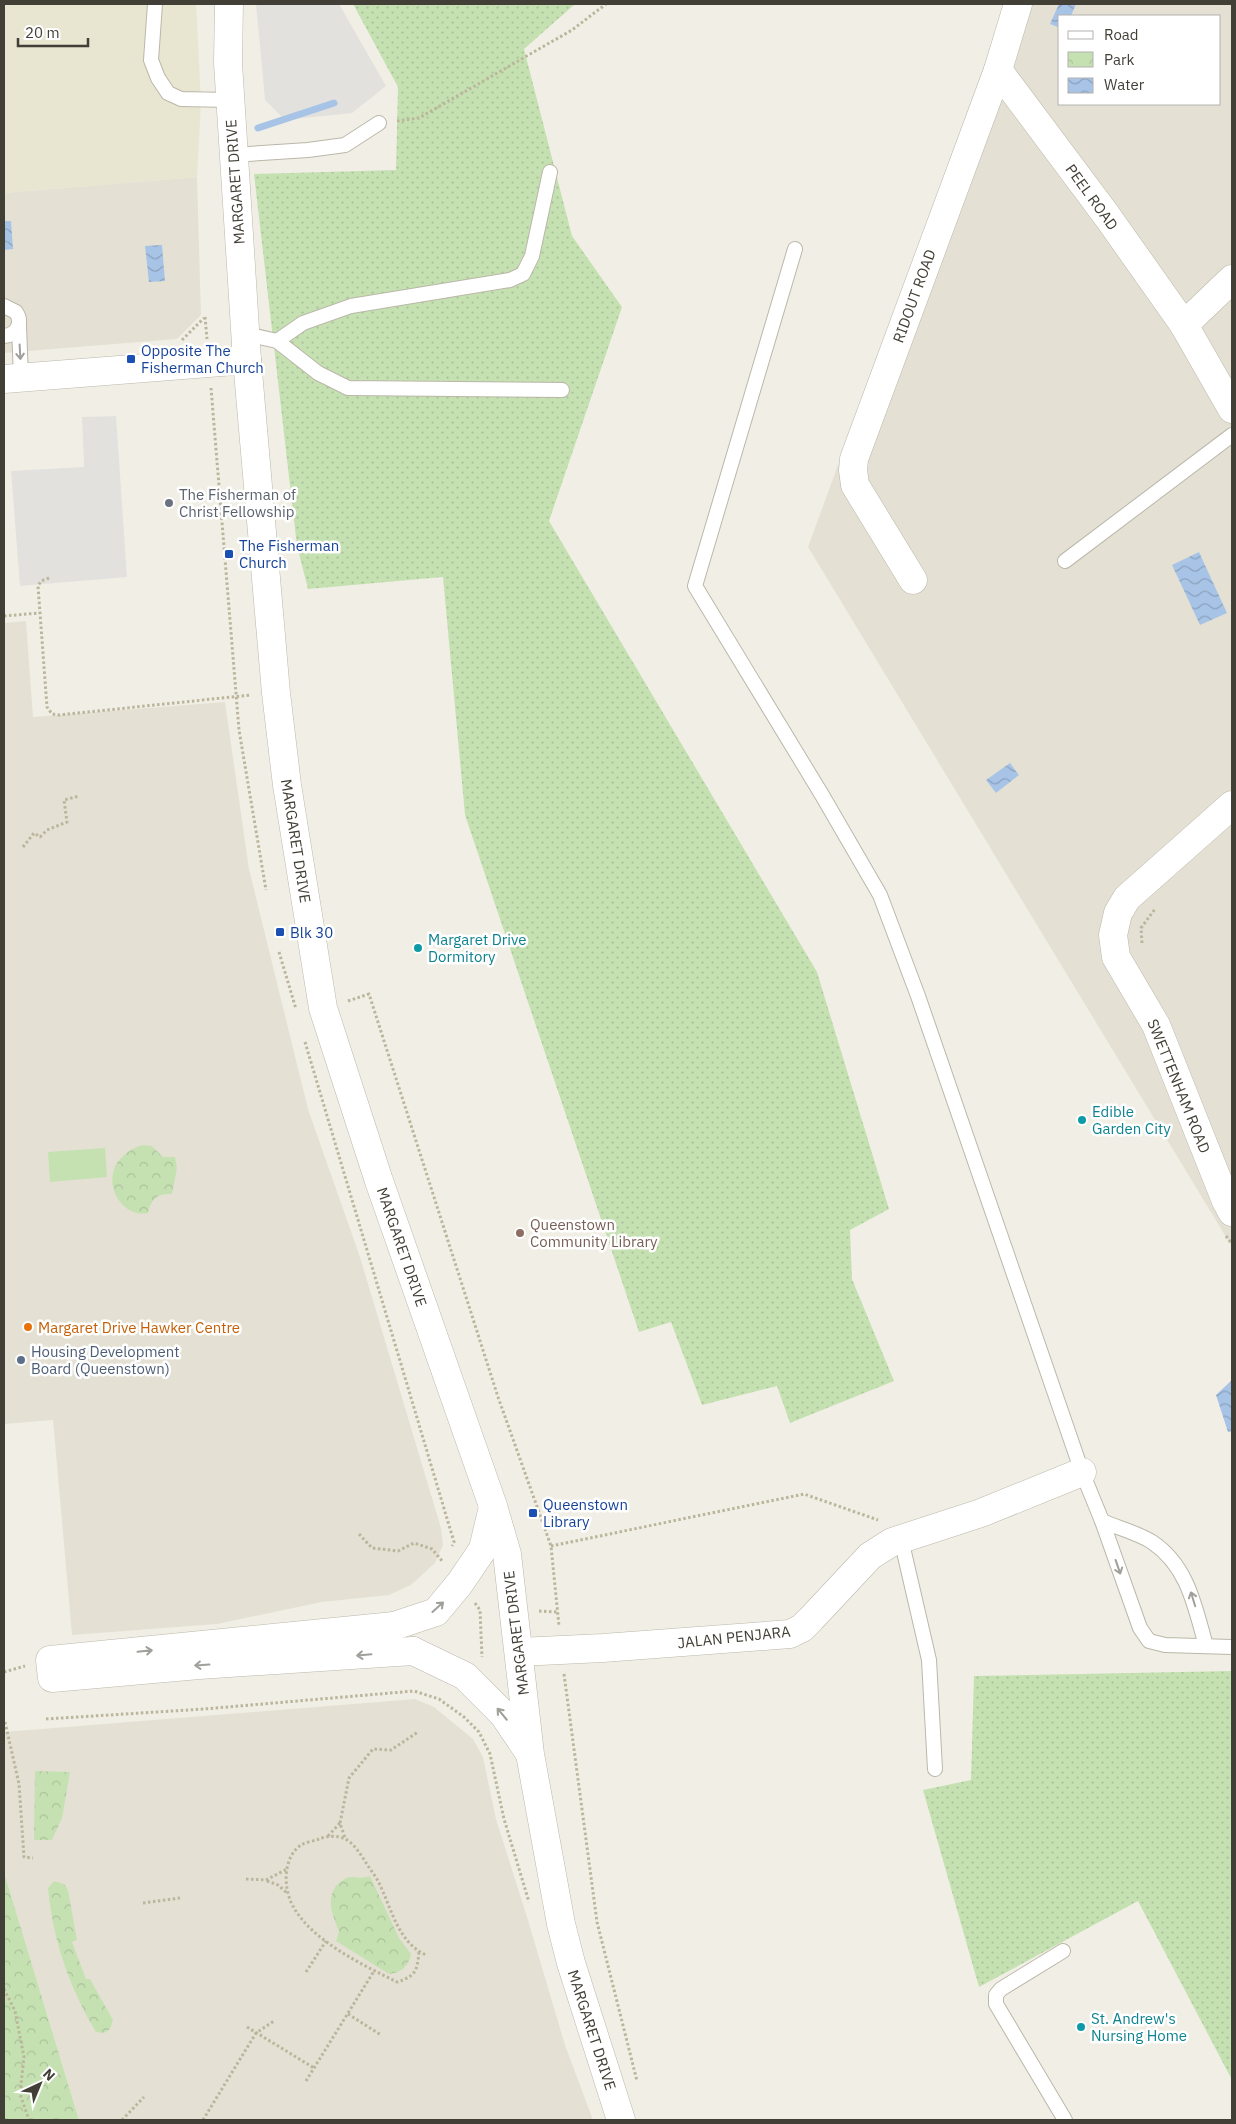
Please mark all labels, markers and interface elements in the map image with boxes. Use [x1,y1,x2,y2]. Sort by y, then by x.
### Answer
scale bar [18,15,88,47]
legend [1058,15,1221,105]
text: 20 m [25,23,60,42]
text: Road [1104,25,1139,44]
text: Park [1104,50,1134,69]
text: Water [1104,75,1145,94]
street label: MARGARET DRIVE [221,119,249,245]
street label: PEEL ROAD [1062,160,1122,234]
street label: RIDOUT ROAD [888,247,940,345]
place label: Opposite The Fisherman Church [141,341,264,377]
one-way arrow [15,343,25,359]
marker: Opposite The Fisherman Church [125,353,137,365]
place label: The Fisherman of Christ Fellowship [179,485,296,521]
marker: The Fisherman of Christ Fellowship [163,497,175,509]
place label: The Fisherman Church [239,536,339,572]
marker: The Fisherman Church [223,548,235,560]
street label: MARGARET DRIVE [277,778,315,904]
place label: Blk 30 [290,923,333,942]
marker: Blk 30 [274,926,286,938]
place label: Margaret Drive Dormitory [428,930,527,966]
marker: Margaret Drive Dormitory [412,942,424,954]
street label: SWETTENHAM ROAD [1143,1016,1215,1156]
place label: Edible Garden City [1092,1102,1171,1138]
marker: Edible Garden City [1076,1114,1088,1126]
street label: MARGARET DRIVE [373,1185,431,1309]
place label: Queenstown Community Library [530,1215,658,1251]
marker: Queenstown Community Library [514,1227,526,1239]
place label: Margaret Drive Hawker Centre [38,1318,240,1337]
marker: Margaret Drive Hawker Centre [22,1321,34,1333]
place label: Housing Development Board (Queenstown) [31,1342,180,1378]
marker: Housing Development Board (Queenstown) [15,1354,27,1366]
place label: Queenstown Library [543,1495,628,1531]
marker: Queenstown Library [527,1507,539,1519]
one-way arrow [1114,1559,1123,1574]
street label: MARGARET DRIVE [499,1570,533,1696]
one-way arrow [1188,1592,1197,1608]
one-way arrow [431,1602,444,1614]
street label: JALAN PENJARA [677,1622,792,1652]
one-way arrow [137,1647,153,1656]
one-way arrow [357,1650,373,1659]
one-way arrow [194,1660,210,1669]
one-way arrow [496,1708,508,1721]
street label: MARGARET DRIVE [564,1967,620,2093]
place label: St. Andrew's Nursing Home [1091,2009,1187,2045]
marker: St. Andrew's Nursing Home [1075,2021,1087,2033]
north arrow [15,2059,65,2109]
text: N [39,2065,59,2085]

